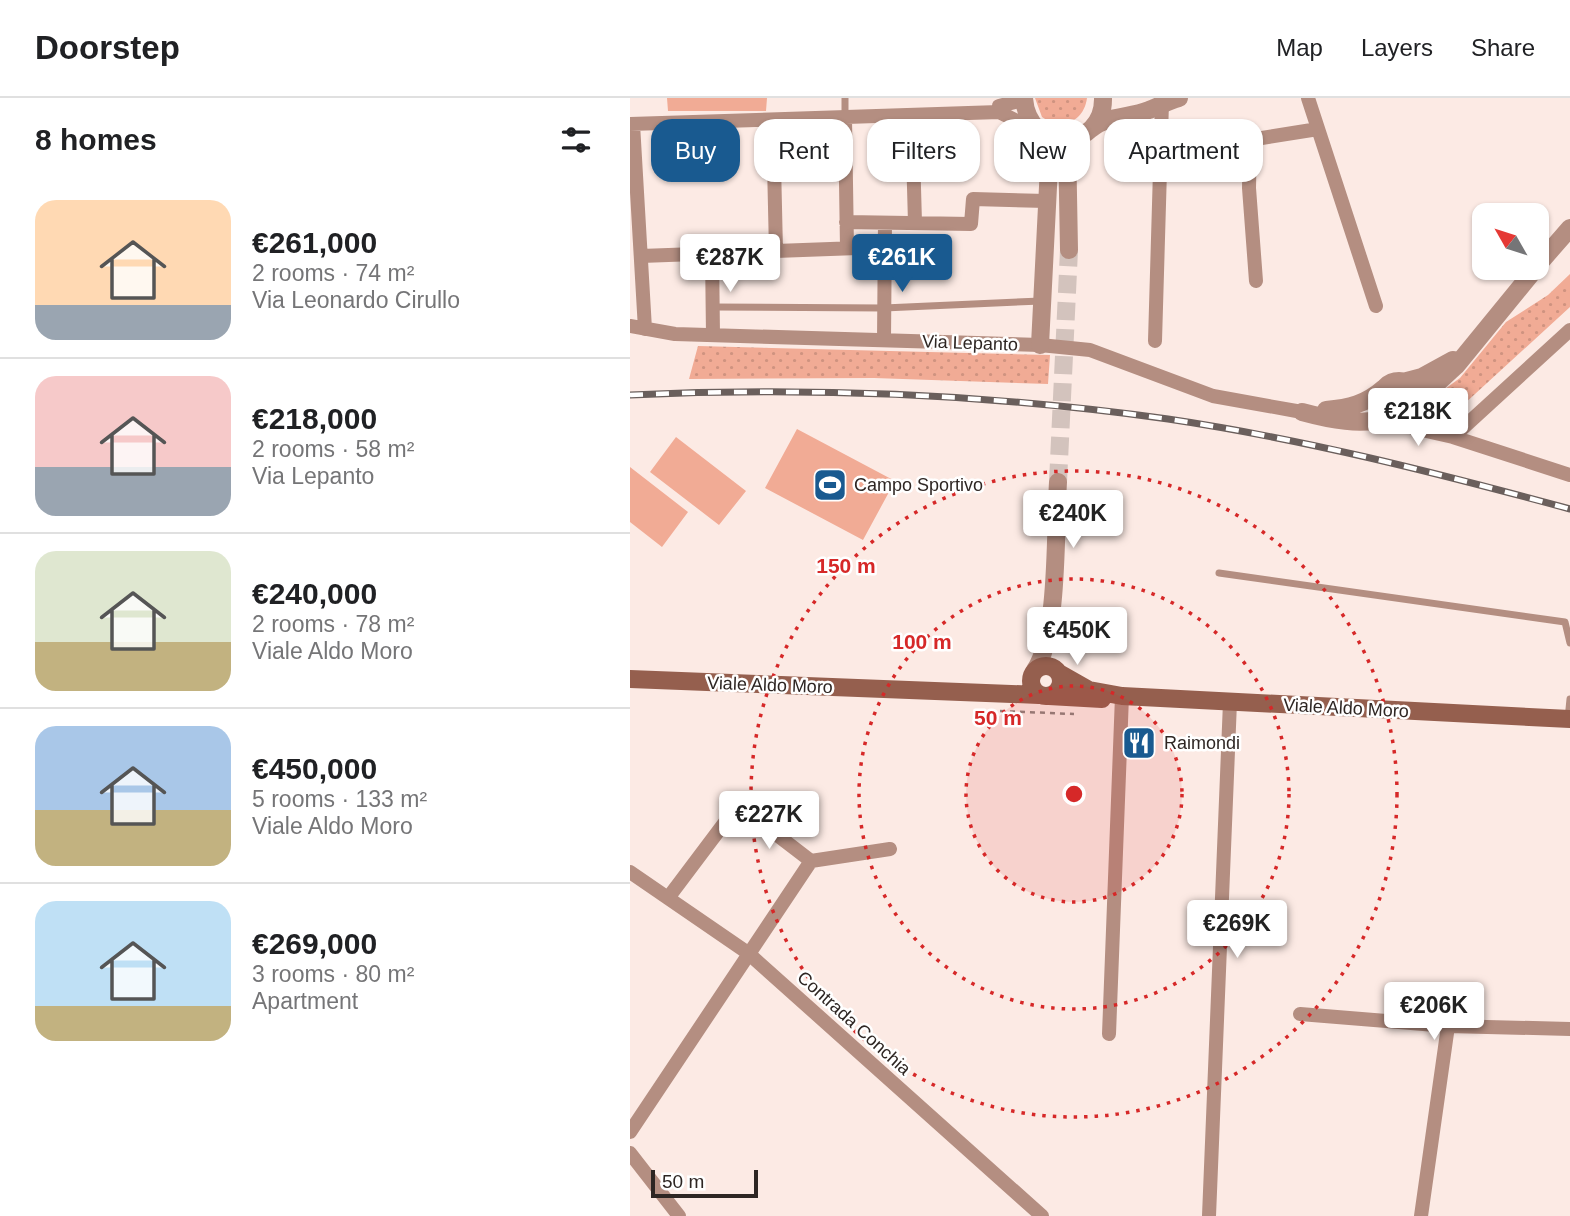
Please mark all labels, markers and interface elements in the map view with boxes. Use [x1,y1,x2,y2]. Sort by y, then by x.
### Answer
text: Doorstep [35,29,180,66]
text: Map [1276,34,1323,61]
text: Layers [1361,34,1433,61]
text: Share [1471,34,1535,61]
chip: Buy [651,119,740,182]
chip: Rent [754,119,853,182]
chip: Filters [867,119,980,182]
chip: New [994,119,1090,182]
chip: Apartment [1104,119,1263,182]
icon: filters [557,121,595,159]
text: 8 homes [35,123,157,156]
north arrow [1472,203,1549,280]
map controls [1472,203,1549,280]
text: €261,000 [252,226,377,259]
icon: home [91,228,175,312]
pin: €287K [681,234,779,294]
pin: €261K [853,234,951,294]
text: €287K [696,244,764,270]
text: €261K [868,244,936,270]
text: 2 rooms · 74 m² [252,260,414,286]
text: Via Leonardo Cirullo [252,287,460,313]
street label: Via Lepanto [922,331,1018,355]
pin: €218K [1369,388,1467,448]
text: €218K [1384,398,1452,424]
text: €218,000 [252,402,377,435]
icon: home [91,404,175,488]
text: 2 rooms · 58 m² [252,436,414,462]
text: Via Lepanto [252,463,374,489]
sports icon: Campo Sportivo [811,466,849,504]
place label: Campo Sportivo [854,475,983,495]
pin: €240K [1024,490,1122,550]
text: €240K [1039,500,1107,526]
text: 150 m [816,554,876,577]
text: €240,000 [252,577,377,610]
icon: home [91,579,175,663]
pin: €450K [1028,608,1126,667]
text: 2 rooms · 78 m² [252,611,414,637]
text: €450K [1043,617,1111,643]
text: 100 m [892,630,952,653]
text: Viale Aldo Moro [252,638,413,664]
street label: Viale Aldo Moro [707,673,833,697]
street label: Viale Aldo Moro [1283,695,1409,721]
text: 50 m [974,706,1022,729]
restaurant icon: Raimondi [1120,724,1158,762]
place label: Raimondi [1164,733,1240,753]
text: €450,000 [252,752,377,785]
icon: home [91,754,175,838]
centre of rings [1062,782,1086,806]
text: 5 rooms · 133 m² [252,786,427,812]
pin: €227K [720,792,818,851]
text: €227K [735,801,803,827]
text: Viale Aldo Moro [252,813,413,839]
pin: €269K [1188,900,1286,960]
text: €269K [1203,910,1271,936]
text: €269,000 [252,927,377,960]
icon: home [91,929,175,1013]
text: 3 rooms · 80 m² [252,961,414,987]
street label: Contrada Conchia [793,967,915,1080]
pin: €206K [1385,982,1483,1042]
text: Apartment [252,988,358,1014]
text: €206K [1400,992,1468,1018]
scale bar [651,1167,758,1199]
text: 50 m [662,1171,704,1192]

